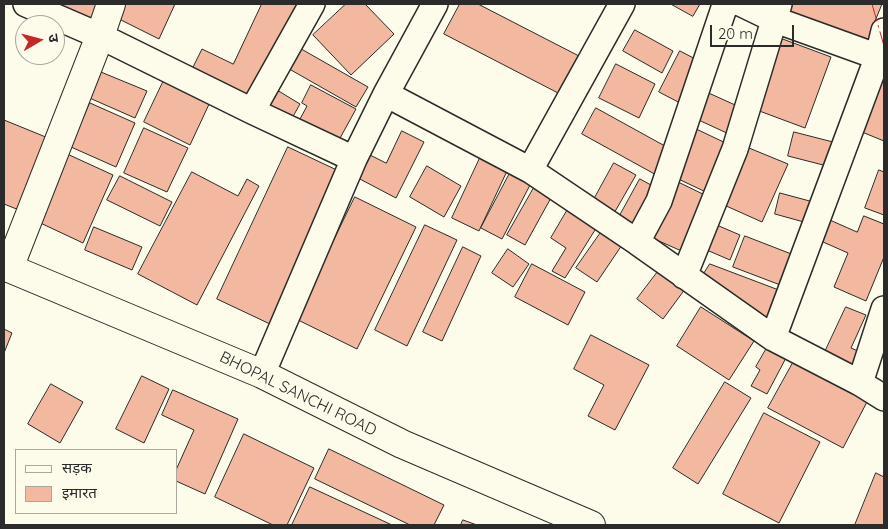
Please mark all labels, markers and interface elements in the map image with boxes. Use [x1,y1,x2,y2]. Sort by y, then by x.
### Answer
north arrow [15,15,65,65]
scale bar [713,15,797,47]
text: 20 m [718,24,753,43]
text: उ [44,33,63,43]
street label: BHOPAL SANCHI ROAD [216,348,380,440]
legend [15,449,178,514]
text: सड़क [62,458,92,477]
text: इमारत [62,483,97,502]

